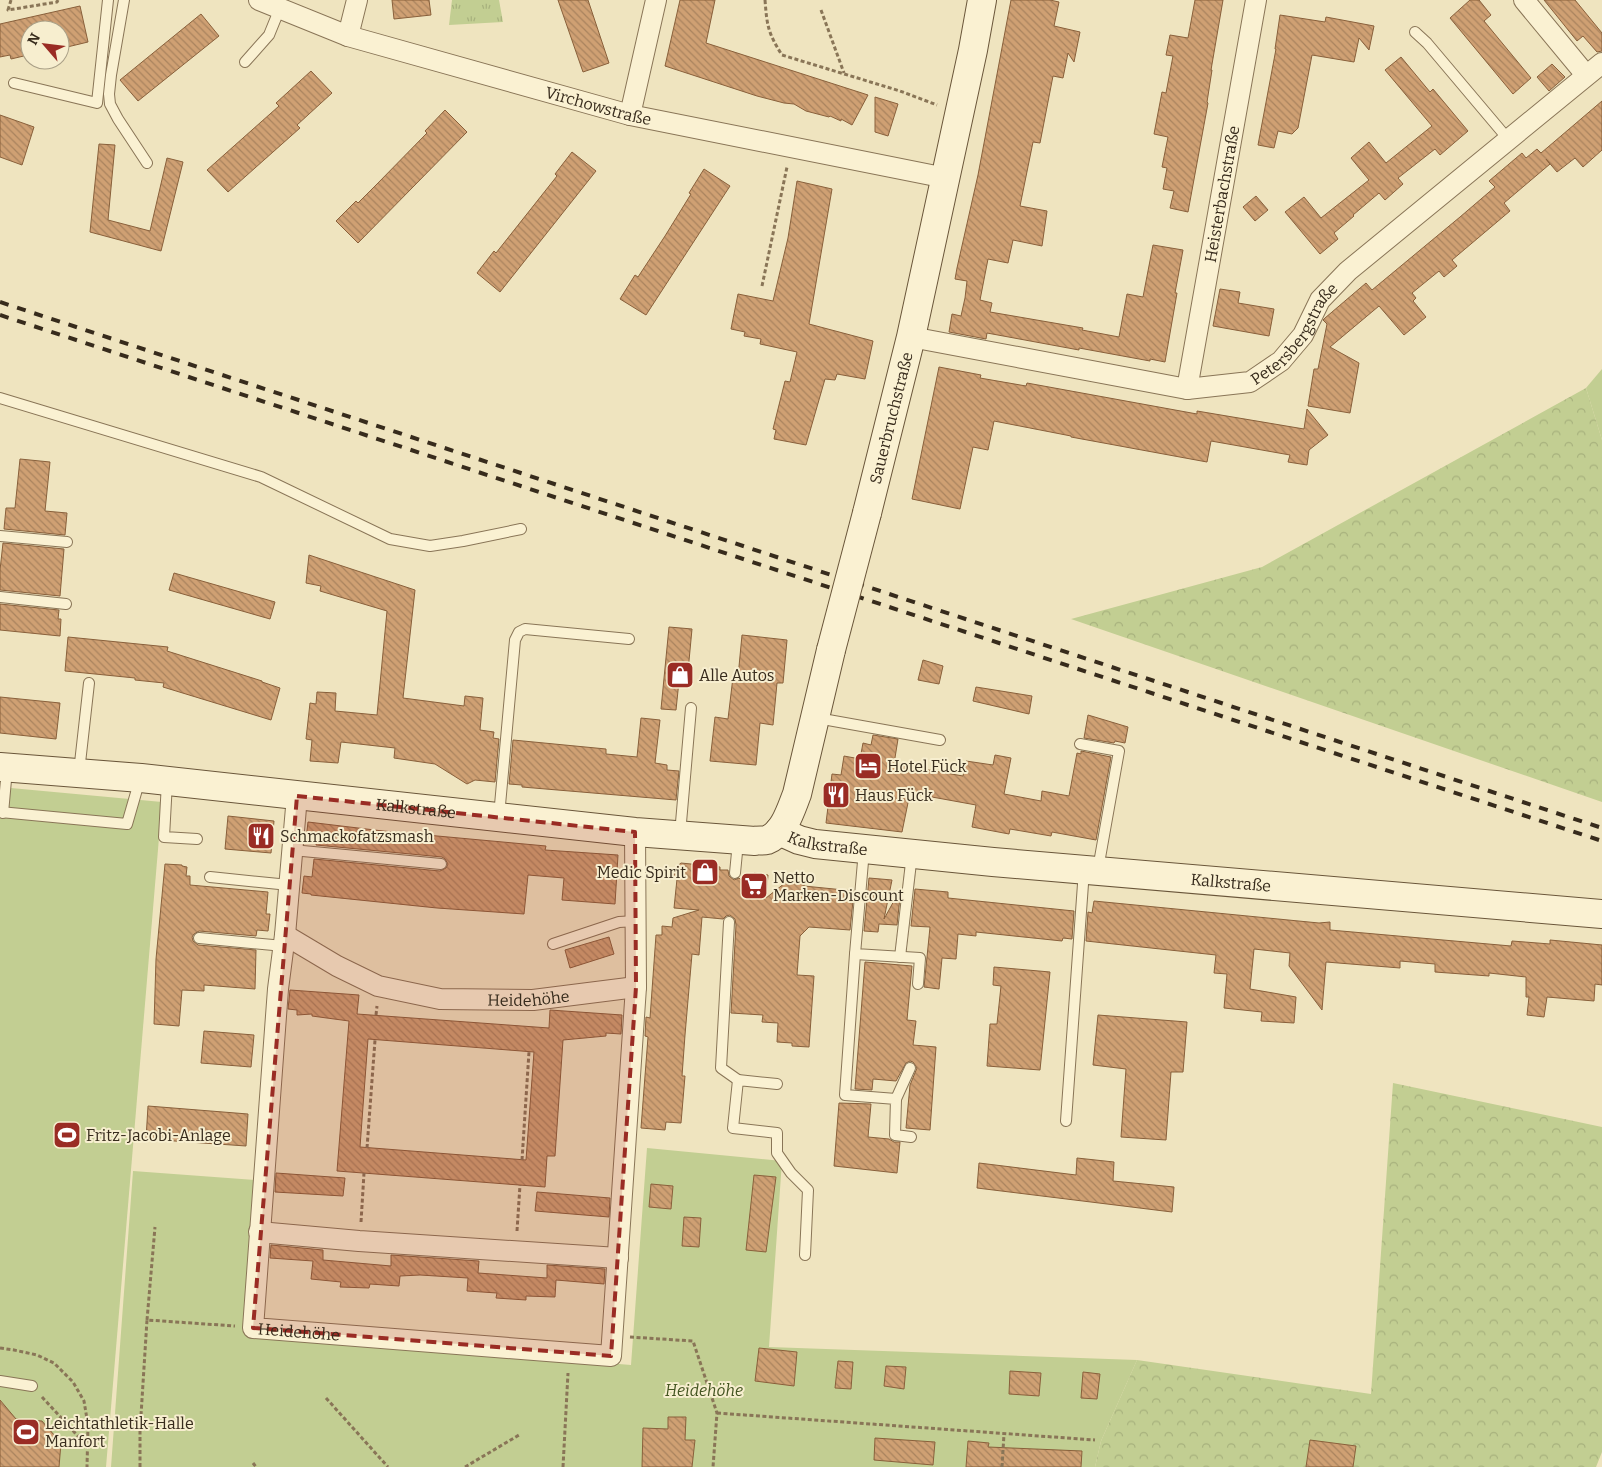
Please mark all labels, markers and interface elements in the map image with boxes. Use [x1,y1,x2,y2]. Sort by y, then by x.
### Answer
north arrow [20,20,70,70]
text: N [24,30,44,48]
street label: Virchowstraße [543,82,653,129]
street label: Heisterbachstraße [1200,124,1243,264]
street label: Petersbergstraße [1247,279,1341,388]
street label: Sauerbruchstraße [865,350,916,486]
shop icon: Alle Autos [665,660,695,690]
place label: Alle Autos [699,666,775,685]
hotel icon: Hotel Fück [853,751,883,781]
place label: Hotel Fück [887,757,967,776]
restaurant icon: Haus Fück [821,780,851,810]
place label: Haus Fück [855,786,933,805]
street label: Kalkstraße [375,794,457,822]
restaurant icon: Schmackofatzsmash [246,821,276,851]
place label: Schmackofatzsmash [280,827,434,846]
street label: Kalkstraße [785,827,868,859]
shop icon: Medic Spirit [690,857,720,887]
place label: Medic Spirit [597,863,686,882]
place label: Netto Marken-Discount [773,868,904,905]
street label: Kalkstraße [1190,869,1272,895]
supermarket icon: Netto Marken-Discount [739,871,769,901]
street label: Heidehöhe [487,986,570,1010]
sports icon: Fritz-Jacobi-Anlage [52,1120,82,1150]
place label: Fritz-Jacobi-Anlage [86,1126,231,1145]
street label: Heidehöhe [257,1319,341,1344]
park label: Heidehöhe [665,1381,743,1400]
place label: Leichtathletik-Halle Manfort [45,1414,194,1451]
sports icon: Leichtathletik-Halle Manfort [11,1417,41,1447]

